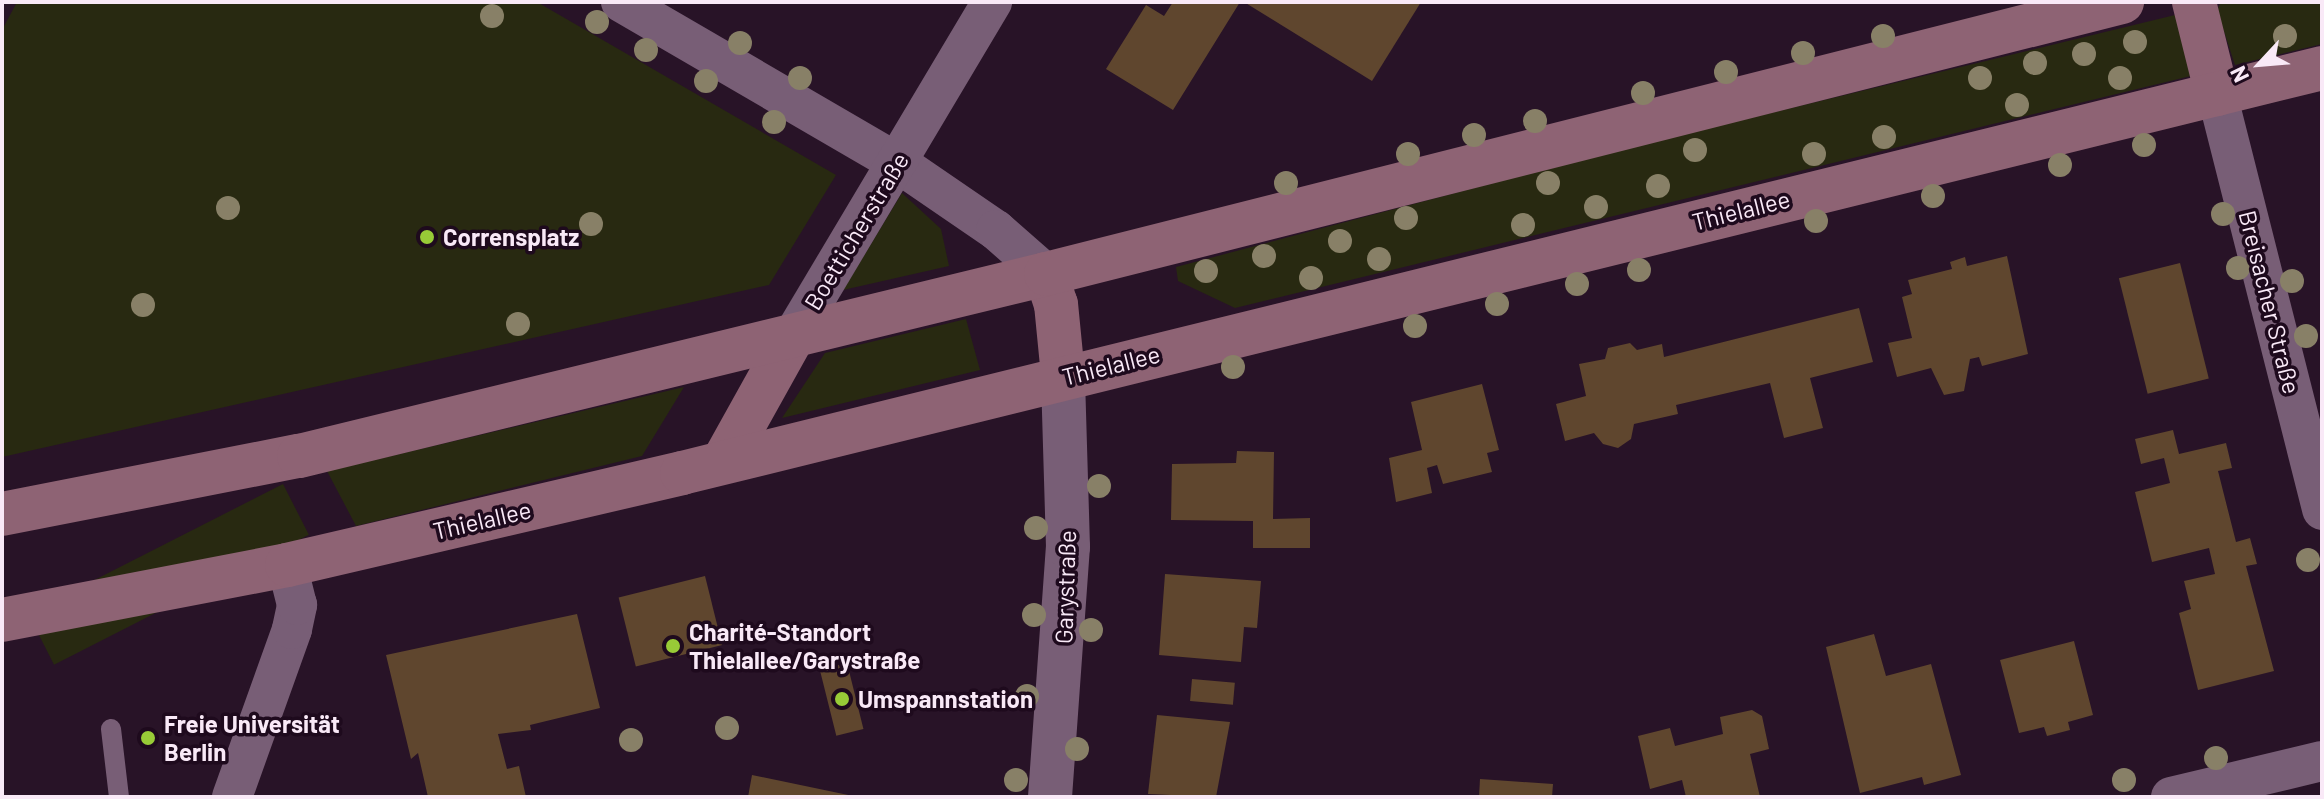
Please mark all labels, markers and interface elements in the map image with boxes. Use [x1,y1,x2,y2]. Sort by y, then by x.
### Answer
north arrow [2220,24,2300,104]
text: N [2224,62,2253,87]
street label: Boetticherstraße [798,147,914,315]
street label: Thielallee [1689,184,1793,236]
street label: Breisacher Straße [2233,207,2307,397]
place label: Corrensplatz [443,223,579,251]
marker: Corrensplatz [418,228,436,246]
street label: Thielallee [1059,339,1163,391]
street label: Thielallee [430,495,534,545]
street label: Garystraße [1049,530,1081,644]
place label: Charité-Standort Thielallee/Garystraße [689,618,920,674]
marker: Charité-Standort Thielallee/Garystraße [664,637,682,655]
place label: Umspannstation [858,685,1033,713]
marker: Umspannstation [833,690,851,708]
place label: Freie Universität Berlin [164,710,340,766]
marker: Freie Universität Berlin [139,729,157,747]

